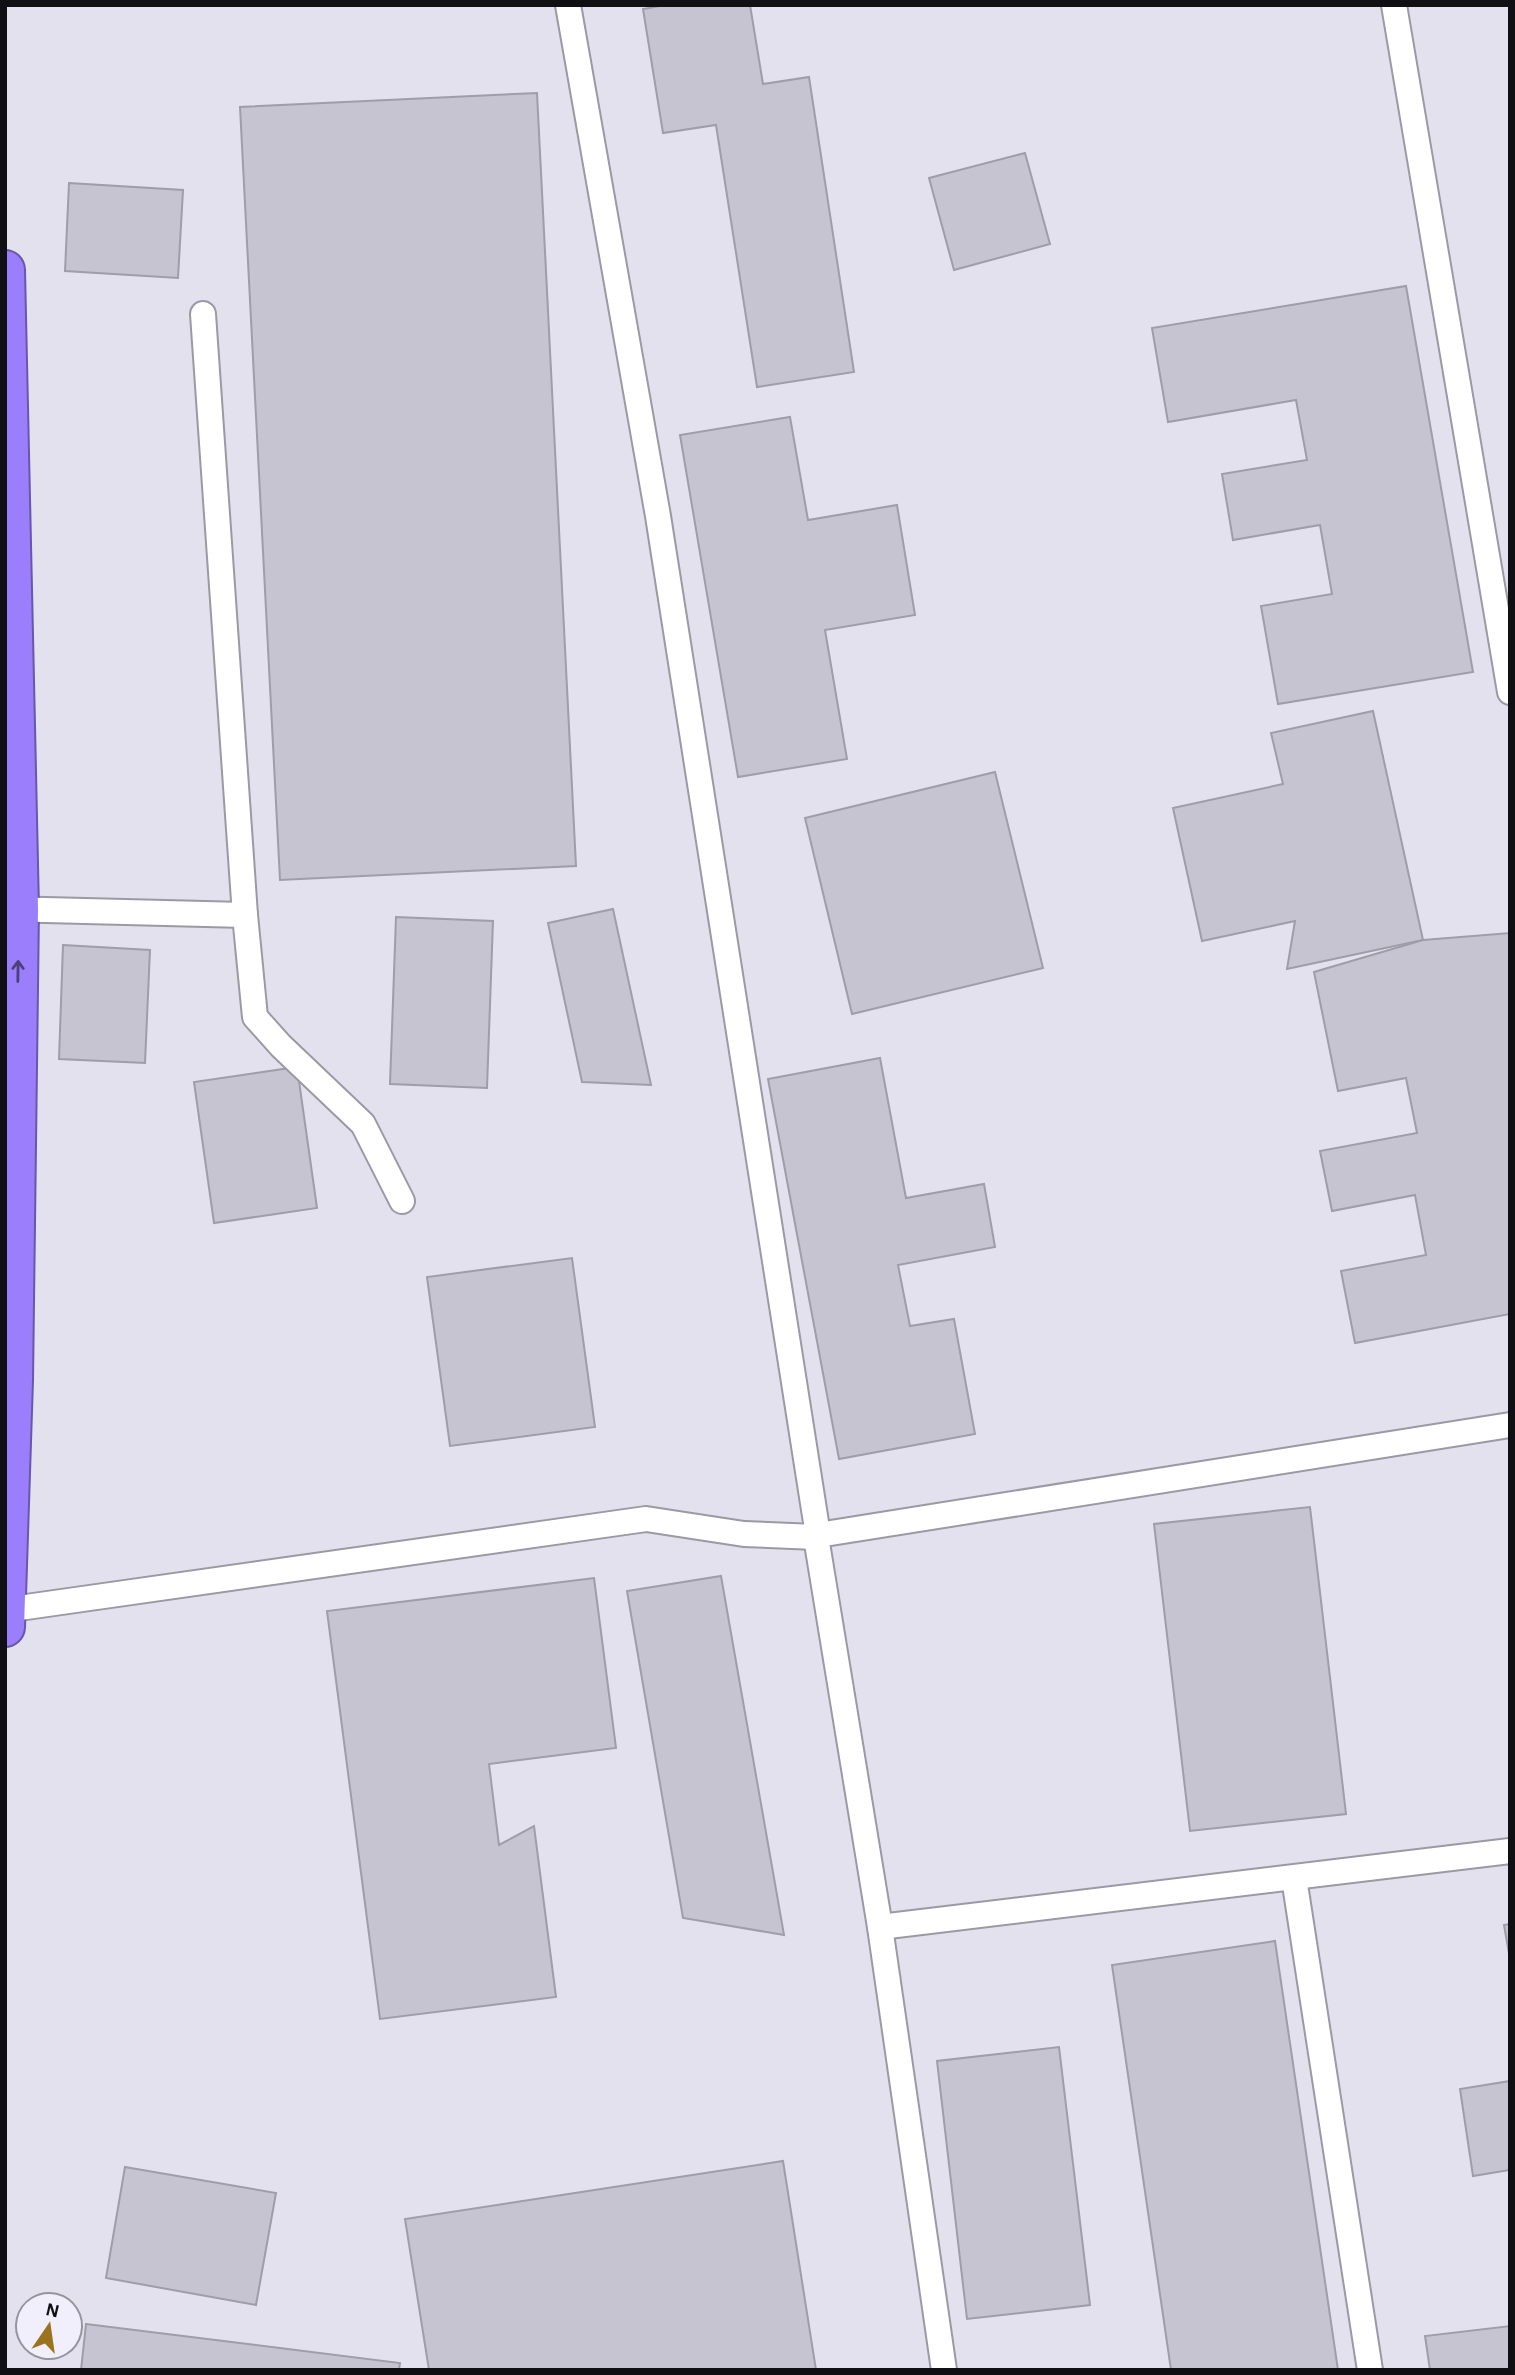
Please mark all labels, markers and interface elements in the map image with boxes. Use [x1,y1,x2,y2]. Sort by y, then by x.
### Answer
one-way arrow [11,960,25,983]
north arrow [14,2291,84,2361]
text: N [44,2300,61,2322]

